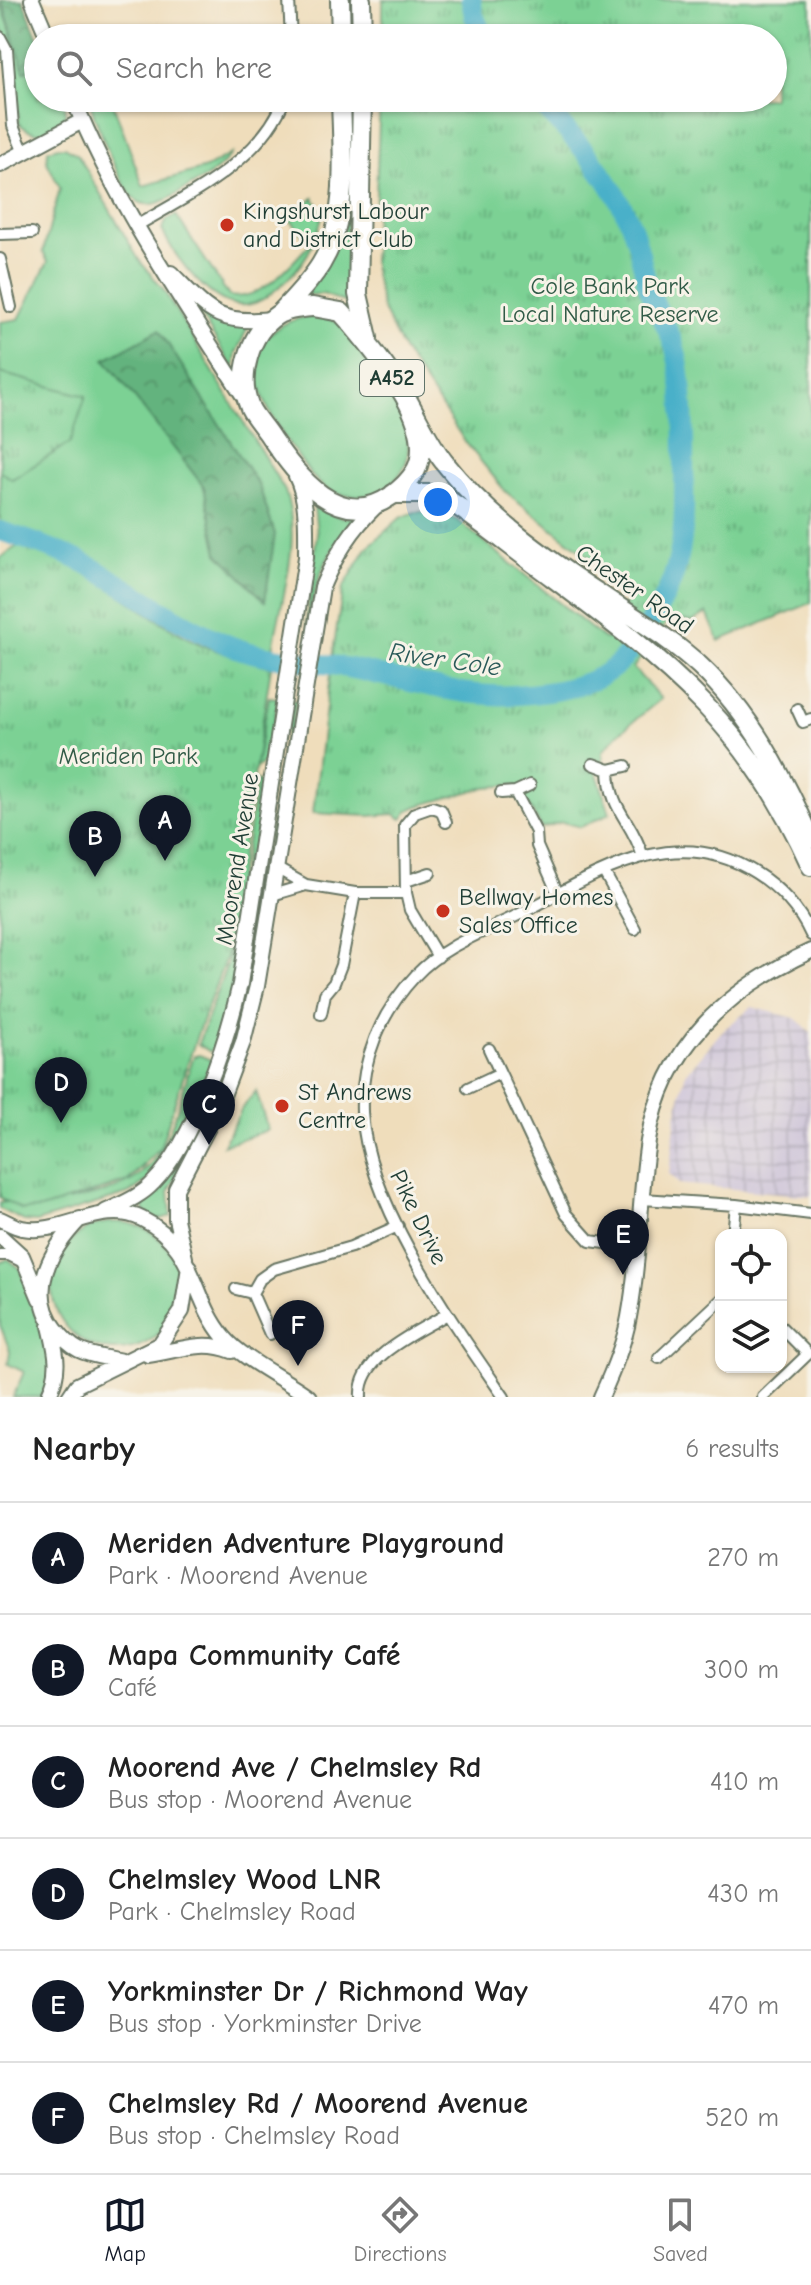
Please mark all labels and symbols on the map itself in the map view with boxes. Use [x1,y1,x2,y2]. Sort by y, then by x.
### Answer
place label: Kingshurst Labour and District Club [243,197,429,253]
marker: Kingshurst Labour and District Club [218,216,236,234]
park label: Cole Bank Park Local Nature Reserve [501,272,719,328]
road number: A452 [360,360,424,396]
your location [418,482,458,522]
street label: Chester Road [571,538,699,640]
water label: River Cole [387,637,503,683]
park label: Meriden Park [58,742,198,770]
street label: Moorend Avenue [210,771,264,947]
pin: A [139,795,191,861]
pin: B [69,811,121,877]
place label: Bellway Homes Sales Office [459,883,613,939]
marker: Bellway Homes Sales Office [434,902,452,920]
pin: D [35,1057,87,1123]
place label: St Andrews Centre [298,1078,412,1134]
pin: C [183,1079,235,1145]
marker: St Andrews Centre [273,1097,291,1115]
street label: Pike Drive [384,1165,454,1269]
pin: E [597,1209,649,1275]
pin: F [272,1300,324,1366]

